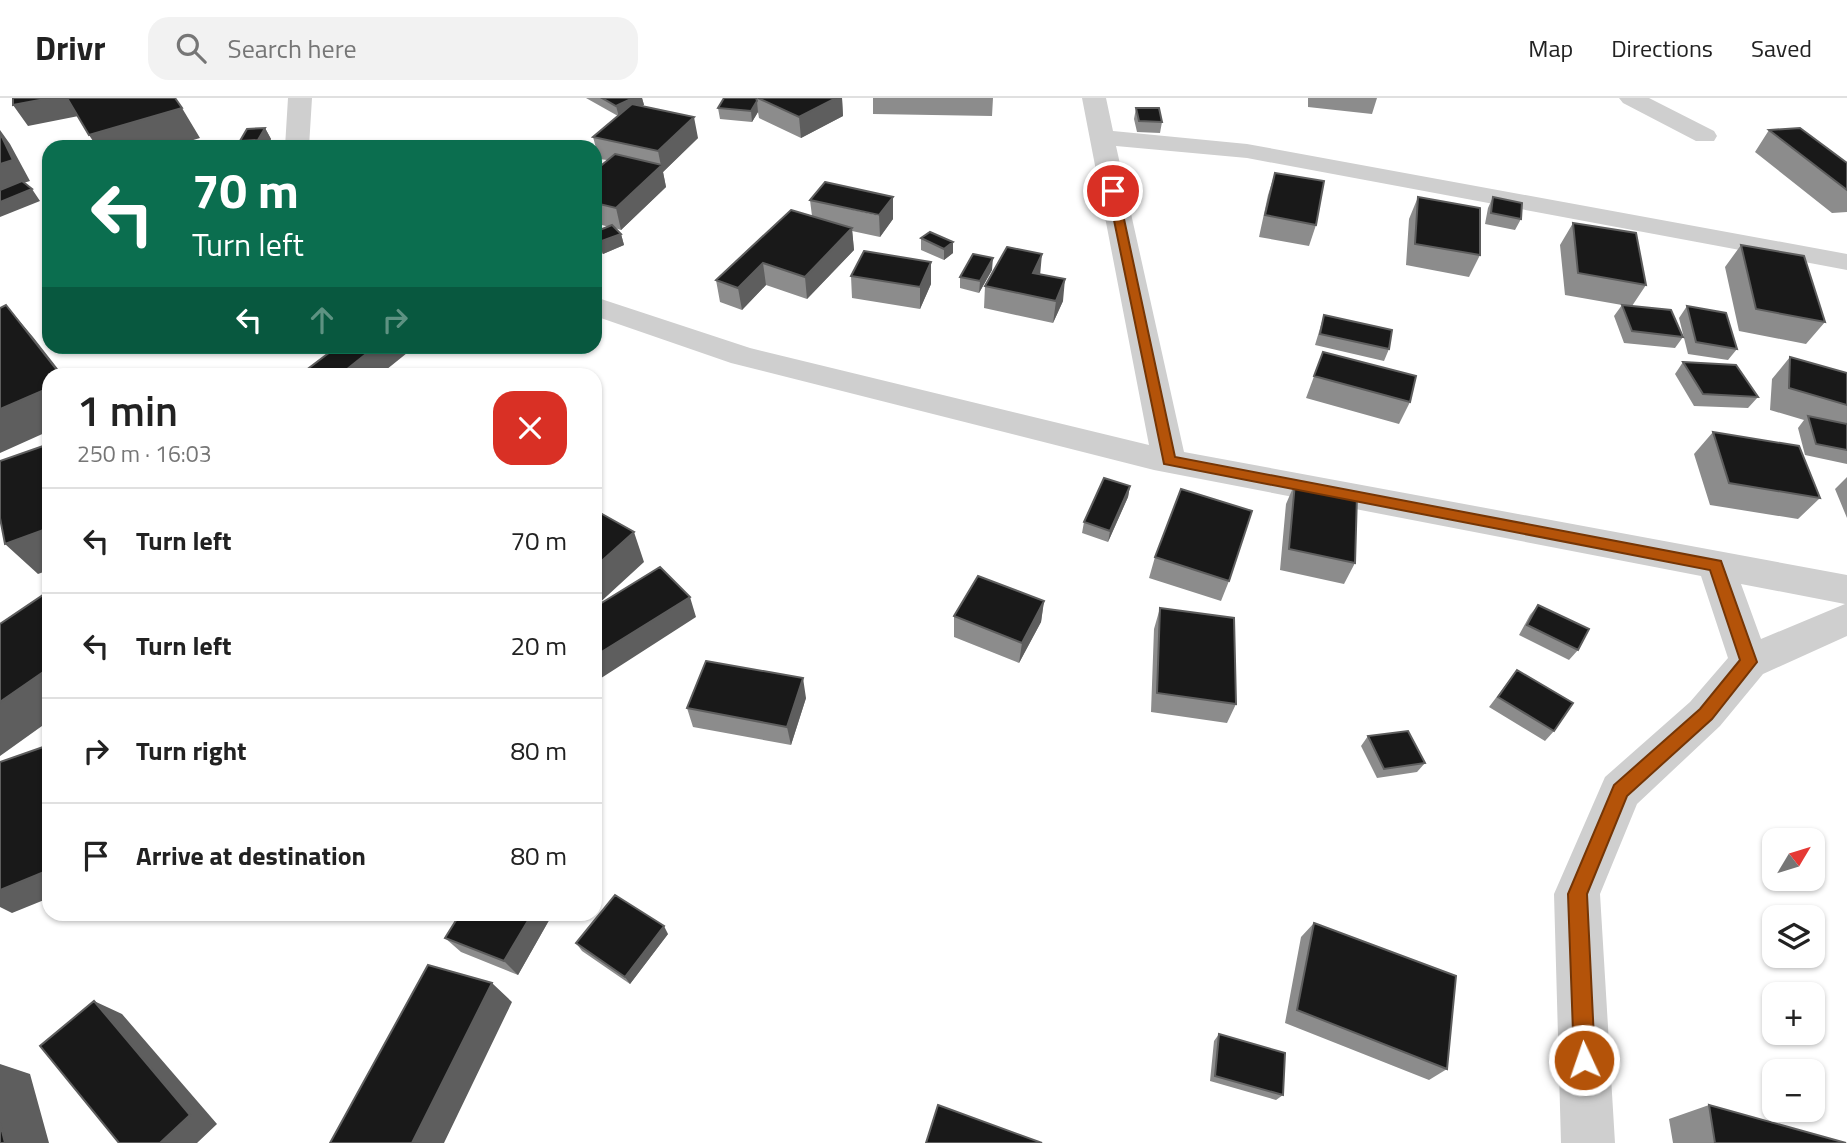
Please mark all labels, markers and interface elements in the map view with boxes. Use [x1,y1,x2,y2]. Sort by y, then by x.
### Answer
search box [148,17,638,80]
text: Drivr [35,23,106,73]
icon: search [172,29,210,67]
text: Search here [228,29,357,68]
text: Map [1528,30,1573,66]
text: Directions [1611,30,1713,66]
text: Saved [1751,30,1812,66]
text: 70 m [192,152,299,227]
pin [1083,161,1143,221]
icon: left [77,168,168,259]
icon: arrive [1094,172,1132,210]
text: Turn left [192,220,304,268]
icon: left [230,301,268,339]
icon: ahead [303,301,341,339]
icon: right [376,301,414,339]
text: 1 min [77,378,178,442]
button: close [493,391,567,465]
text: 250 m · 16:03 [77,436,212,471]
text: Turn left [136,521,231,560]
text: 70 m [510,521,567,560]
icon: left [77,522,115,560]
text: Turn left [136,626,231,665]
text: 20 m [510,626,567,665]
icon: left [77,627,115,665]
text: Turn right [136,731,247,770]
text: 80 m [510,731,567,770]
icon: right [77,732,115,770]
north arrow [1762,828,1825,891]
map controls [1762,828,1825,1122]
text: Arrive at destination [136,836,366,875]
text: 80 m [510,836,567,875]
icon: arrive [77,837,115,875]
button: layers [1762,905,1825,968]
button: + [1762,982,1825,1045]
position arrow [1547,1023,1621,1097]
button: − [1762,1059,1825,1122]

